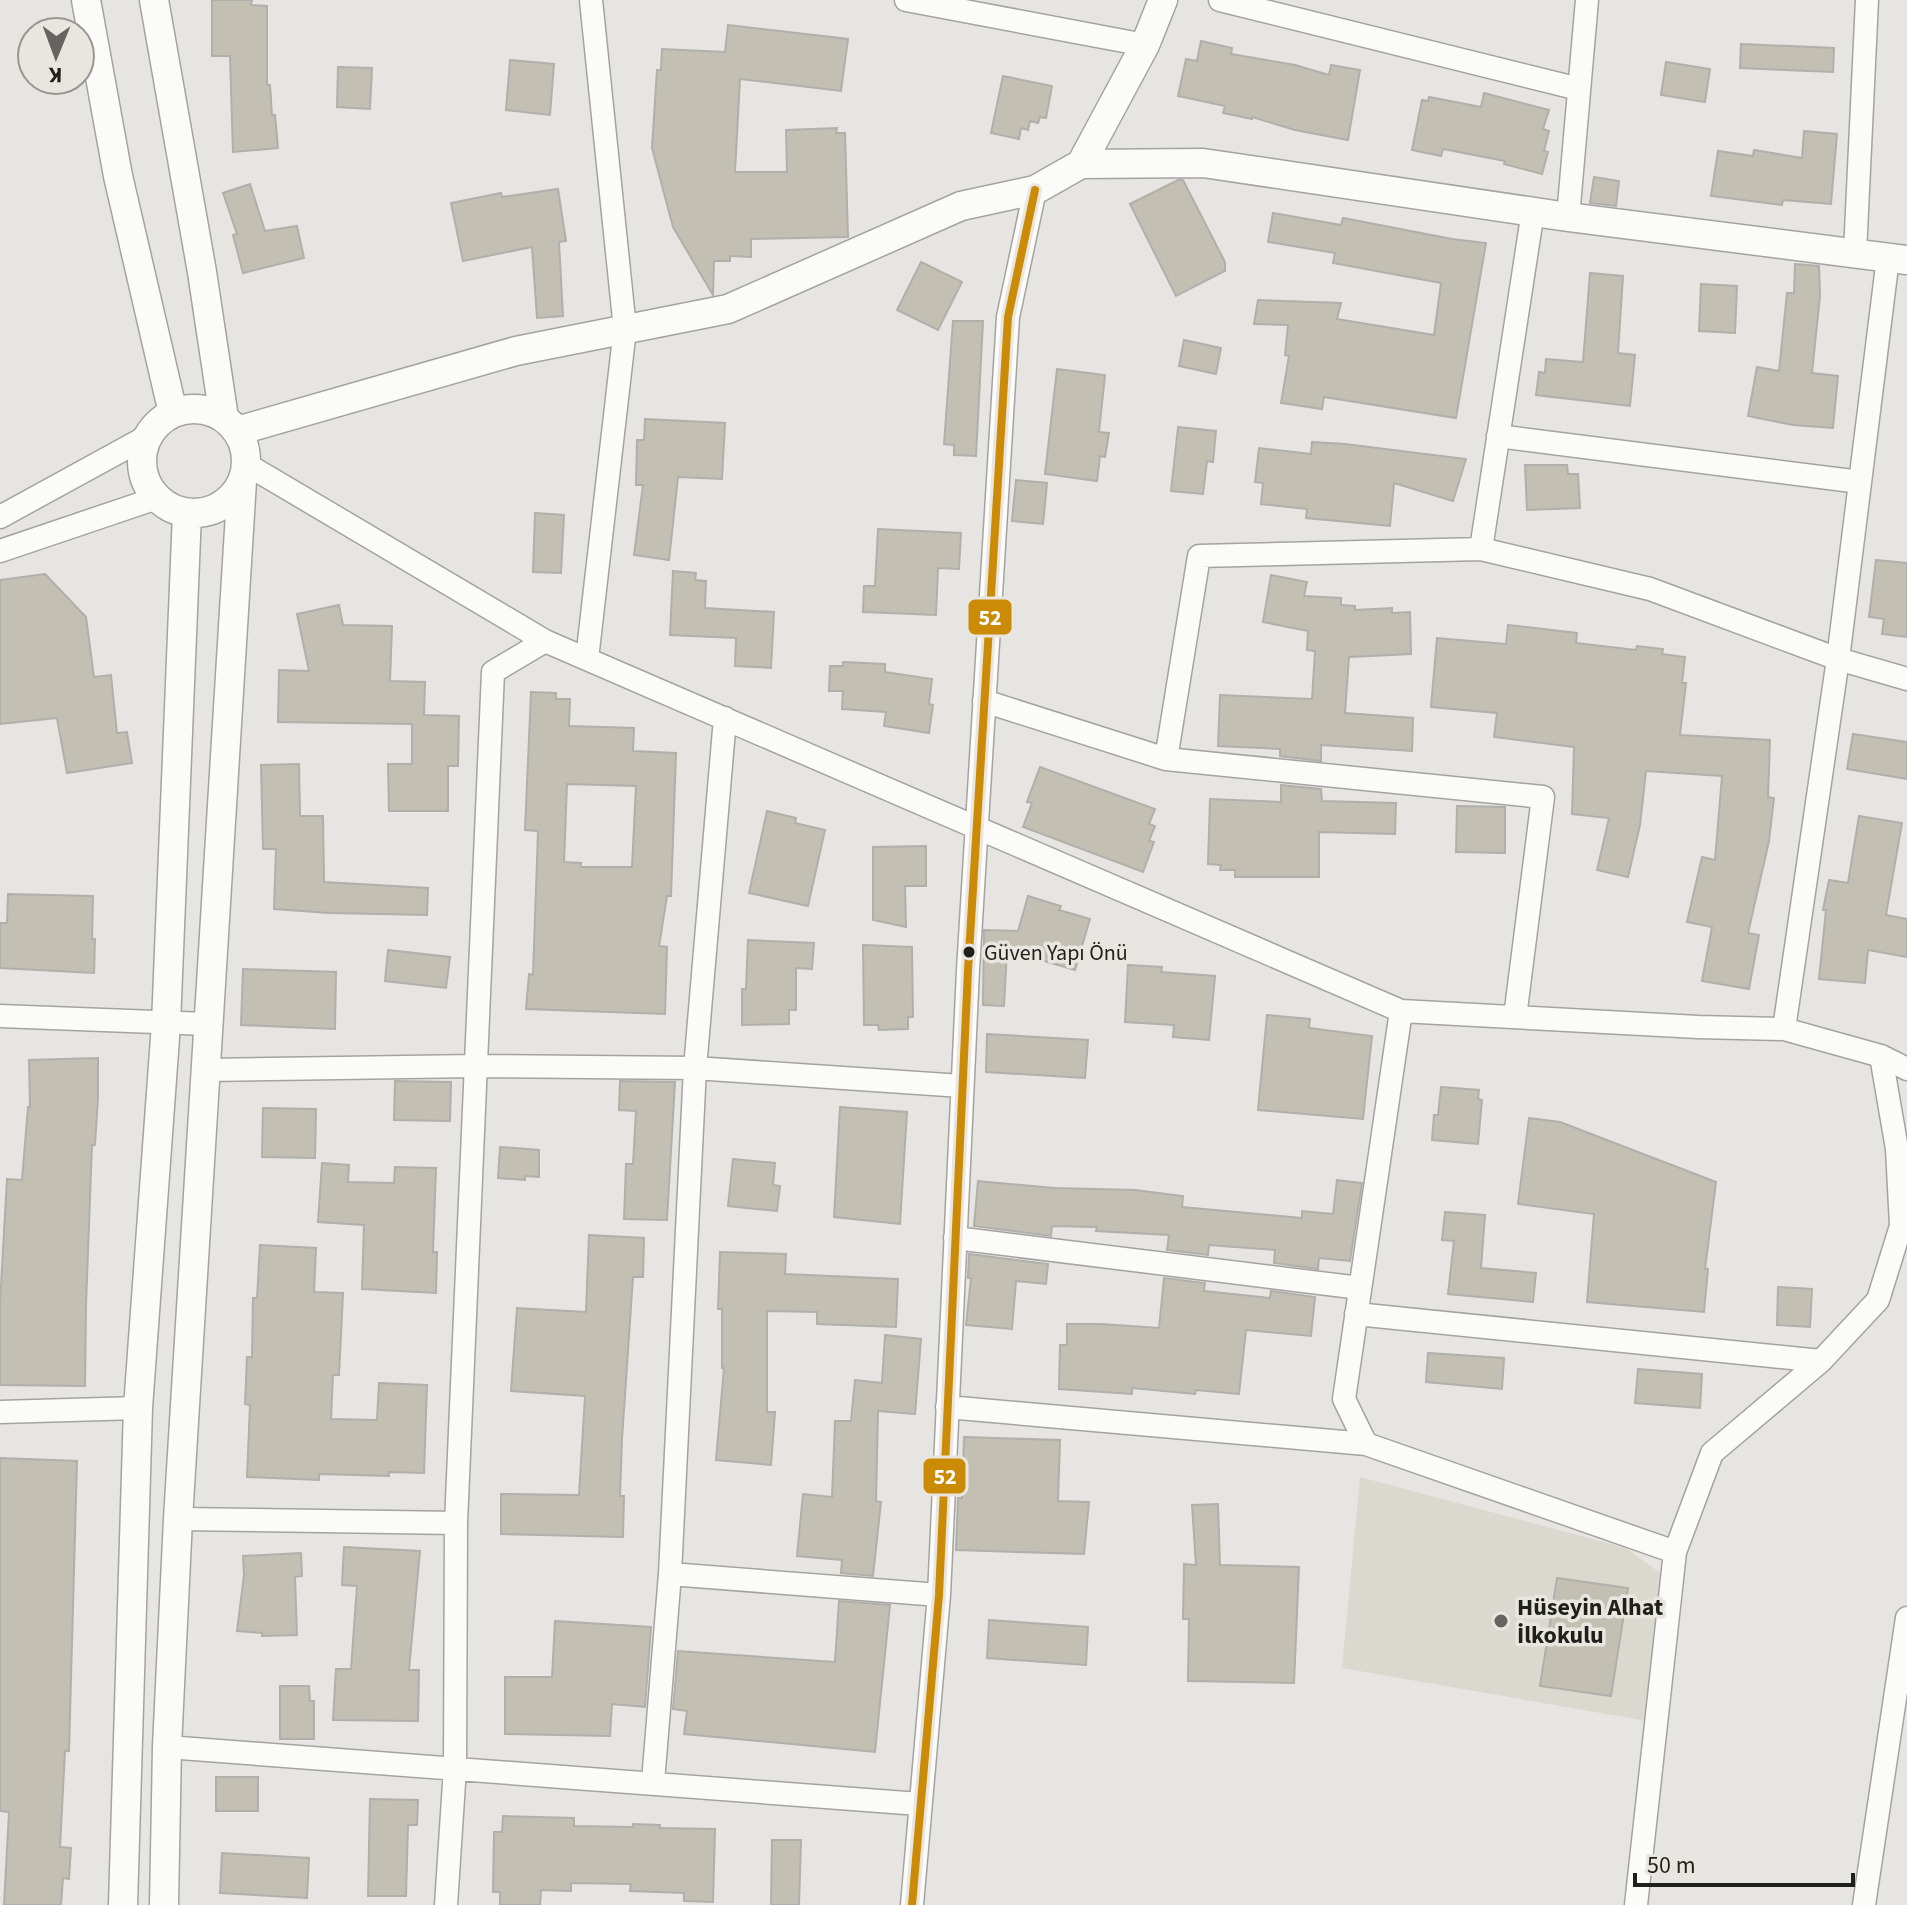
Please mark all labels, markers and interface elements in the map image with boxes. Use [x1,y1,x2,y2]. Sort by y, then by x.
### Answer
north arrow [16,16,96,96]
text: K [48,59,63,91]
line badge: 52 [967,598,1013,636]
text: 52 [978,602,1002,634]
place label: Güven Yapı Önü [984,937,1128,969]
marker: Güven Yapı Önü [961,944,977,960]
line badge: 52 [922,1457,967,1495]
text: 52 [933,1461,957,1493]
place label: Hüseyin Alhat İlkokulu [1517,1590,1663,1653]
marker: Hüseyin Alhat İlkokulu [1492,1612,1510,1630]
scale bar [1635,1837,1853,1887]
text: 50 m [1647,1848,1696,1883]

